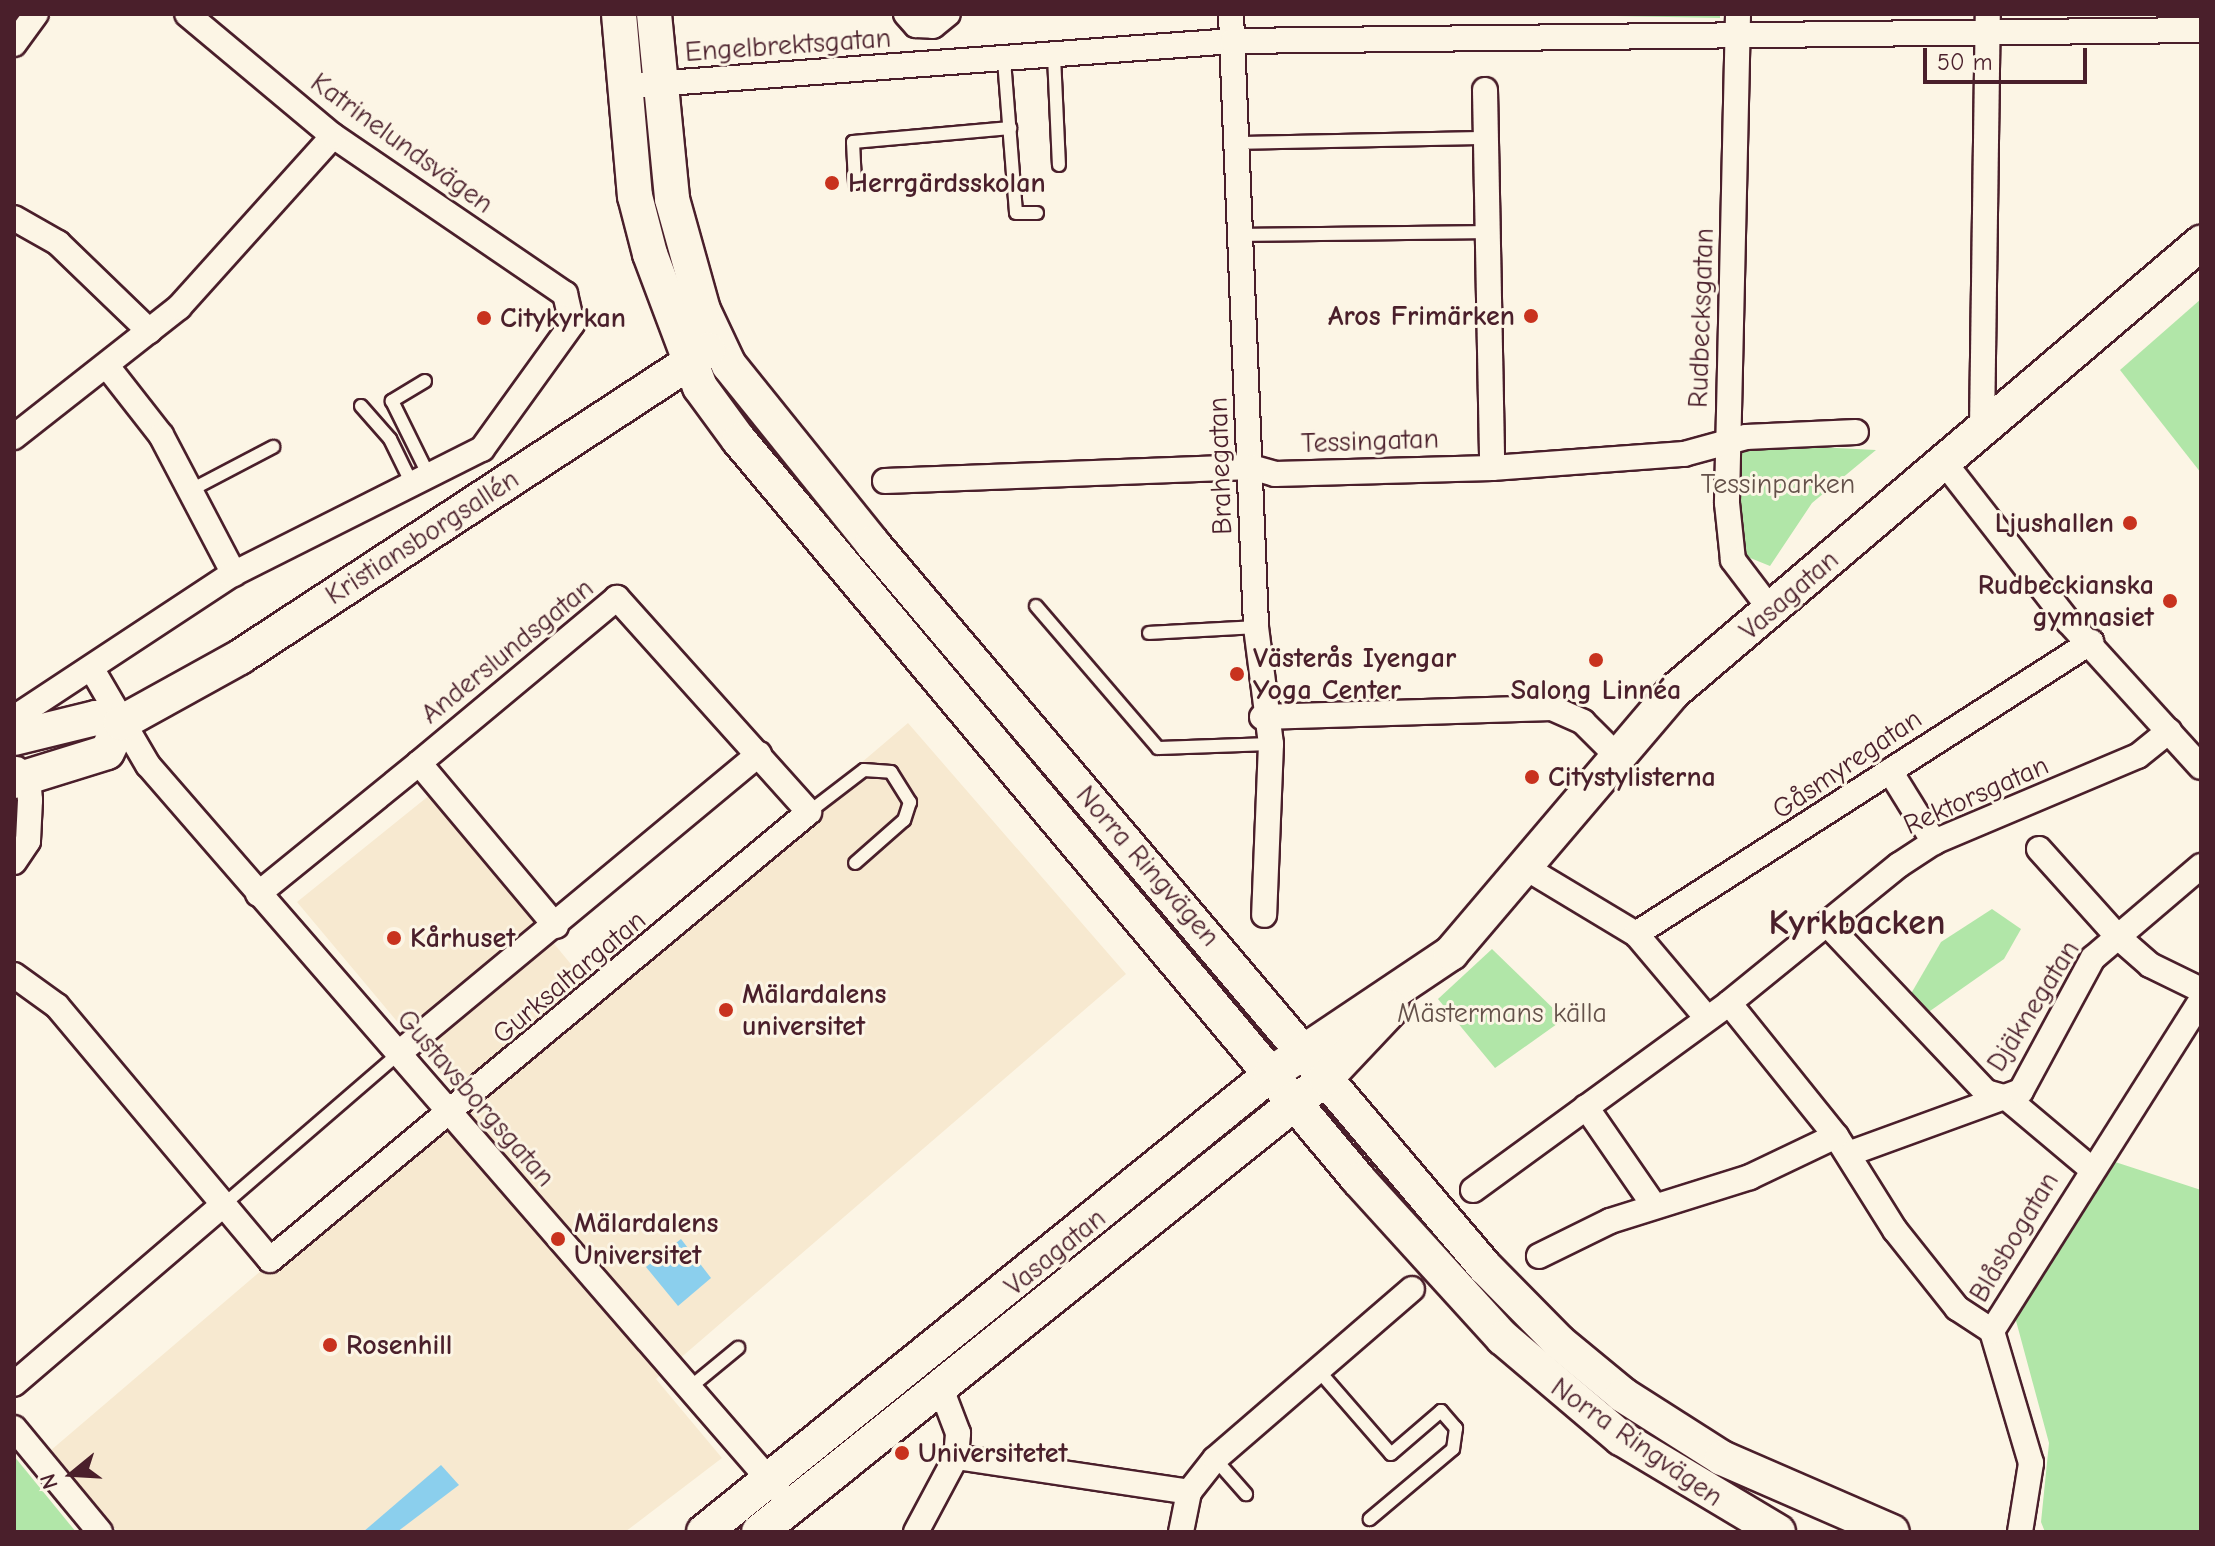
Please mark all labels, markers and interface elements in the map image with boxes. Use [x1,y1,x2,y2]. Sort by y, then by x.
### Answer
street label: Engelbrektsgatan [684,21,892,69]
scale bar [1927,32,2091,82]
text: 50 m [1937,48,1993,76]
street label: Katrinelundsvägen [304,65,500,221]
place label: Herrgärdsskolan [848,166,1046,200]
marker: Herrgärdsskolan [823,174,841,192]
street label: Rudbecksgatan [1681,228,1721,408]
place label: Aros Frimärken [1328,299,1515,333]
place label: Citykyrkan [500,301,626,335]
marker: Aros Frimärken [1522,307,1540,325]
marker: Citykyrkan [475,309,493,327]
street label: Brahegatan [1201,397,1239,535]
street label: Tessingatan [1300,422,1440,460]
street label: Kristiansborgsallén [319,462,525,612]
park label: Tessinparken [1701,467,1855,501]
place label: Ljushallen [1995,506,2114,540]
marker: Ljushallen [2121,514,2139,532]
street label: Vasagatan [1733,543,1845,647]
place label: Rudbeckianska gymnasiet [1978,568,2154,634]
street label: Anderslundsgatan [414,571,600,731]
marker: Rudbeckianska gymnasiet [2161,592,2179,610]
place label: Västerås Iyengar Yoga Center [1253,641,1456,707]
marker: Salong Linnéa [1587,651,1605,669]
marker: Västerås Iyengar Yoga Center [1228,665,1246,683]
place label: Salong Linnéa [1511,673,1681,707]
street label: Gåsmyregatan [1766,702,1928,826]
street label: Rektorsgatan [1898,748,2054,842]
place label: Citystylisterna [1548,760,1716,794]
marker: Citystylisterna [1523,768,1541,786]
street label: Norra Ringvägen [1069,779,1227,953]
district label: Kyrkbacken [1768,901,1946,945]
street label: Gurksaltargatan [486,903,652,1051]
place label: Kårhuset [410,921,515,955]
marker: Kårhuset [385,929,403,947]
street label: Djäknegatan [1979,934,2087,1078]
place label: Mälardalens universitet [742,977,886,1043]
park label: Mästermans källa [1397,996,1607,1030]
marker: Mälardalens universitet [717,1001,735,1019]
street label: Gustavsborgsgatan [390,1002,562,1194]
street label: Blåsbogatan [1962,1166,2066,1308]
street label: Vasagatan [998,1201,1112,1303]
place label: Mälardalens Universitet [574,1206,718,1272]
marker: Mälardalens Universitet [549,1230,567,1248]
place label: Rosenhill [346,1328,452,1362]
marker: Rosenhill [321,1336,339,1354]
street label: Norra Ringvägen [1545,1370,1729,1514]
north arrow [32,1434,112,1514]
place label: Universitetet [918,1436,1068,1470]
marker: Universitetet [893,1444,911,1462]
text: N [35,1471,64,1492]

